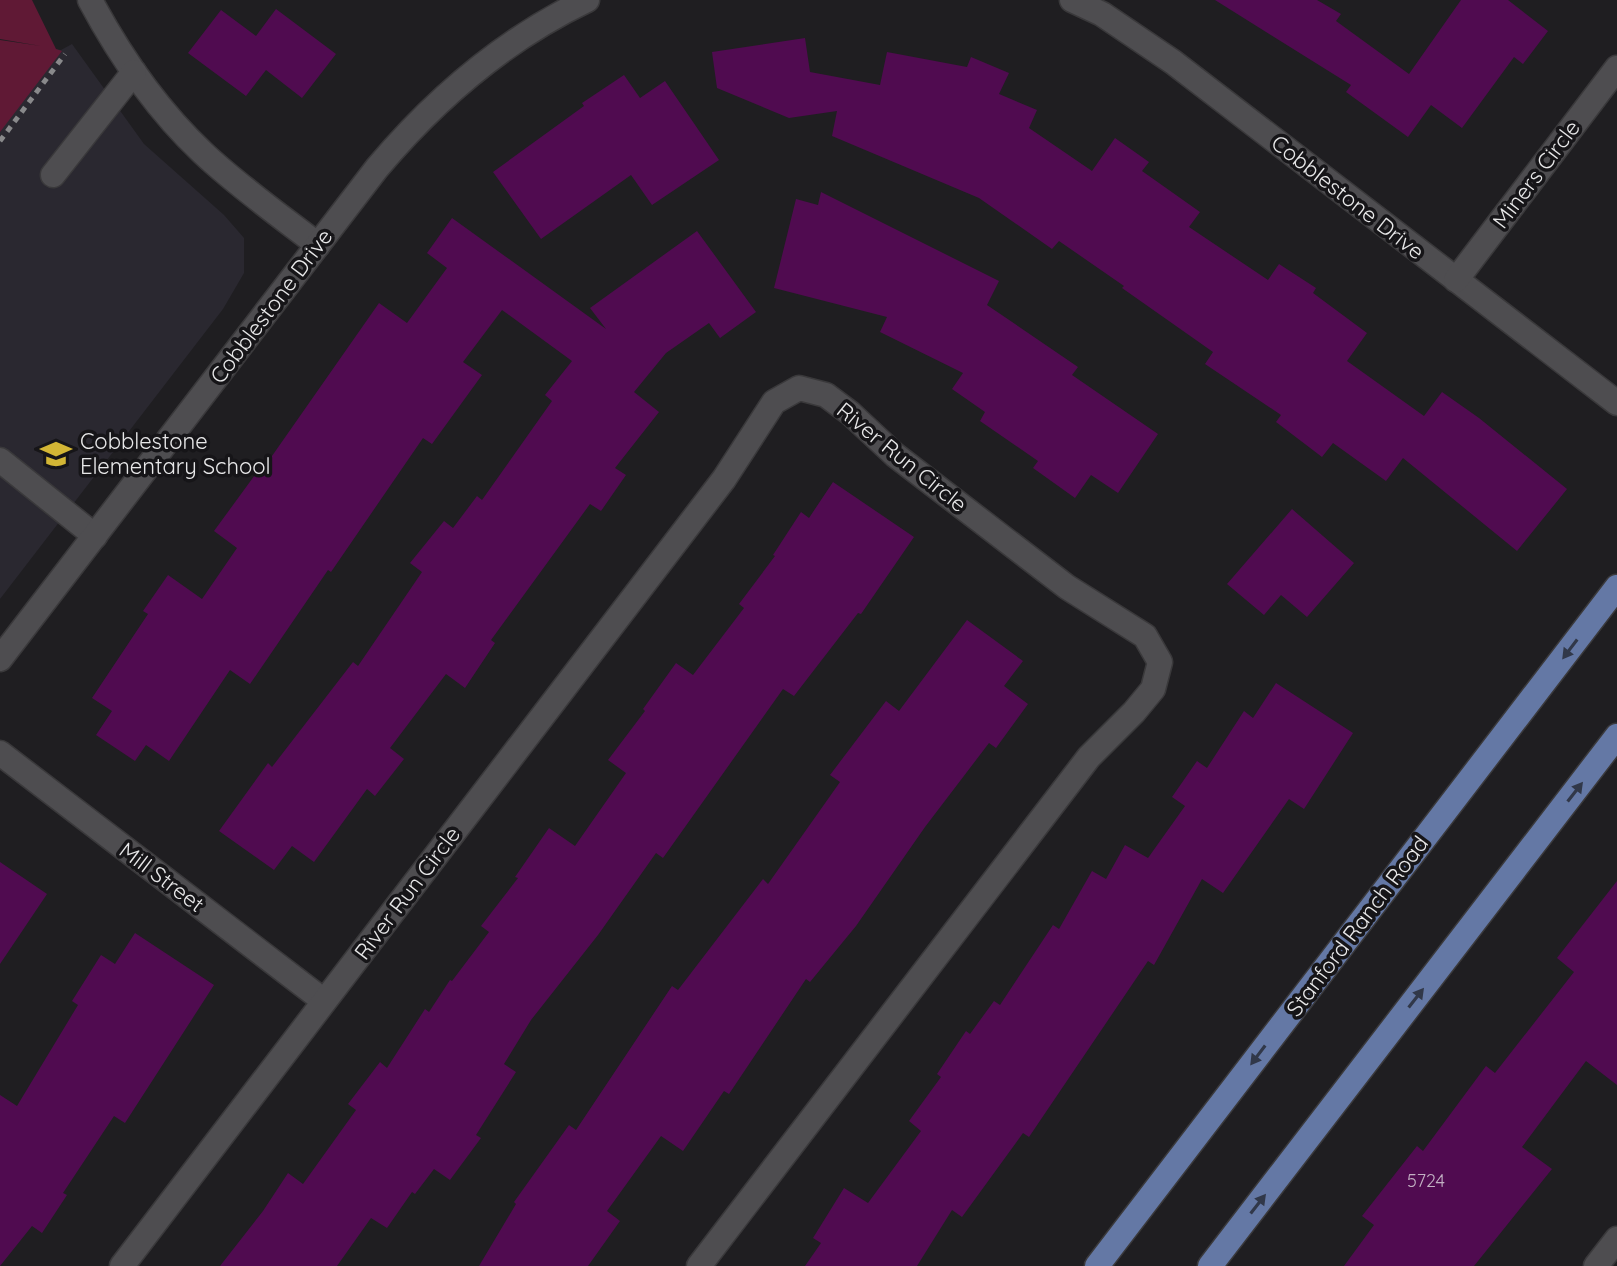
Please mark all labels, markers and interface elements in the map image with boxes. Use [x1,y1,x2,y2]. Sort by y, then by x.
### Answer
street label: Miners Circle [1486,114,1586,234]
street label: Cobblestone Drive [1266,129,1430,265]
street label: Cobblestone Drive [204,223,338,389]
street label: River Run Circle [831,396,973,518]
place label: Cobblestone Elementary School [80,427,271,480]
school or university icon: Cobblestone Elementary School [39,437,73,471]
one-way arrow [1562,639,1578,659]
one-way arrow [1566,782,1582,802]
street label: River Run Circle [348,821,466,965]
street label: Stanford Ranch Road [1280,830,1434,1022]
street label: Mill Street [114,836,210,918]
one-way arrow [1408,988,1424,1008]
one-way arrow [1251,1045,1267,1065]
house number: 5724 [1407,1169,1445,1192]
one-way arrow [1249,1194,1265,1214]

